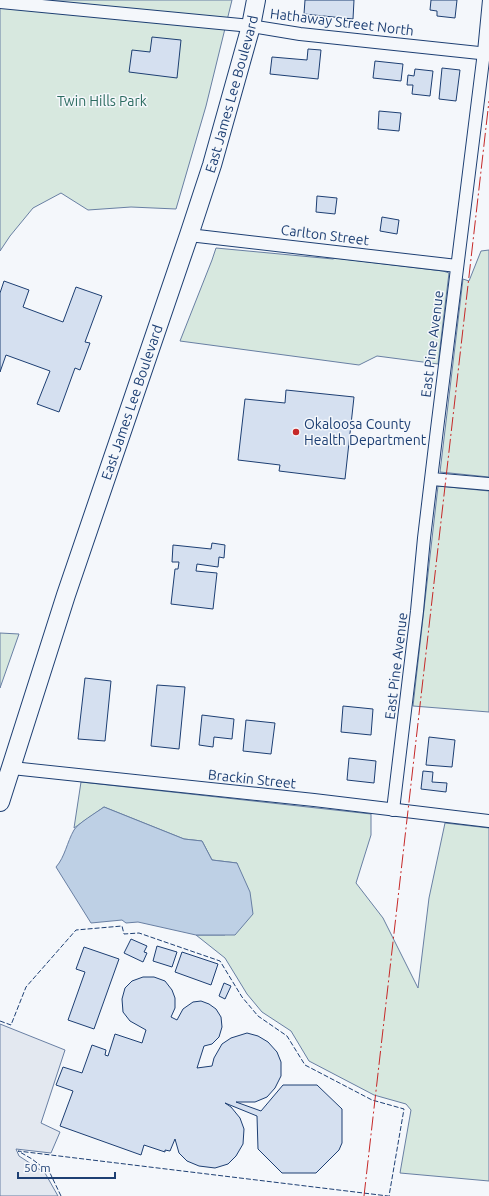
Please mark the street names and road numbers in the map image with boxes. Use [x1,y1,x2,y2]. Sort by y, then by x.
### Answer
street label: Hathaway Street North [269,5,415,39]
street label: East James Lee Boulevard [202,14,261,175]
street label: Carlton Street [280,222,370,248]
street label: East Pine Avenue [417,290,447,398]
street label: East James Lee Boulevard [98,323,166,482]
street label: East Pine Avenue [381,612,411,720]
street label: Brackin Street [207,766,297,792]

